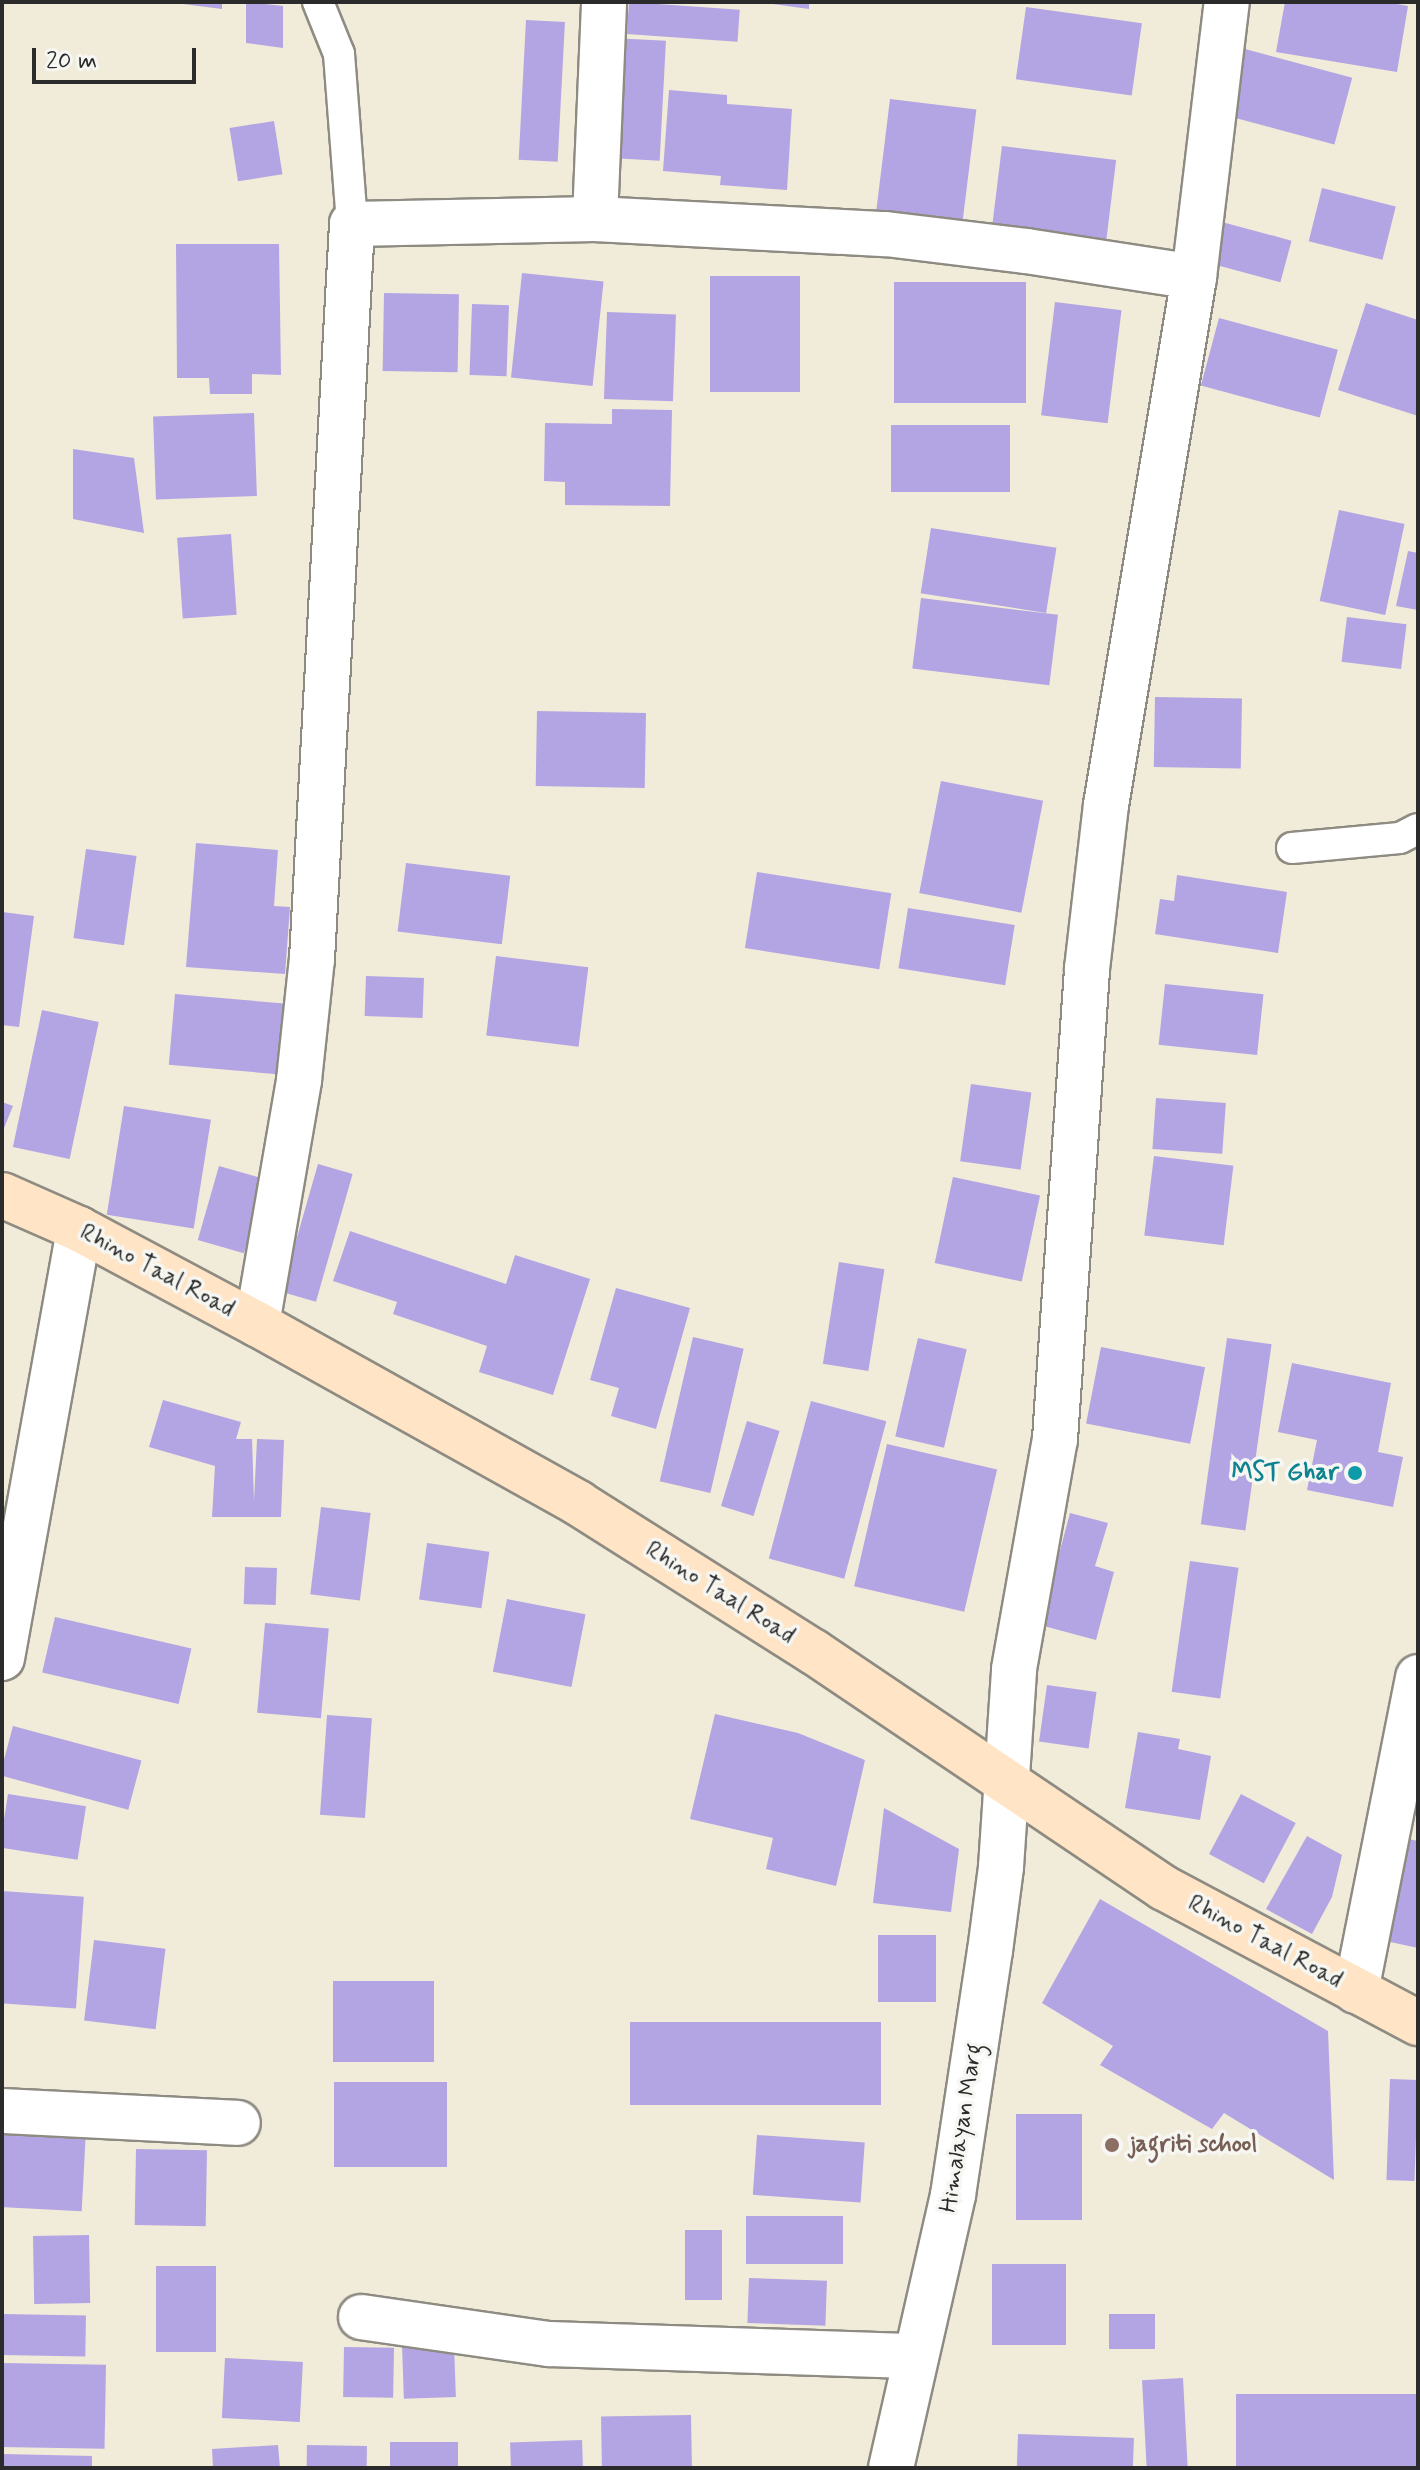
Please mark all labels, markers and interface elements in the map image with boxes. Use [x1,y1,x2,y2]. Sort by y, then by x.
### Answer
scale bar [36,32,200,82]
text: 20 m [46,46,97,77]
street label: Rhino Taal Road [79,1220,235,1322]
place label: MST Ghar [1231,1459,1339,1487]
marker: MST Ghar [1346,1464,1364,1482]
street label: Rhino Taal Road [644,1538,796,1648]
street label: Rhino Taal Road [1187,1891,1343,1993]
street label: Himalayan Marg [934,2040,990,2216]
place label: jagriti school [1128,2131,1257,2159]
marker: jagriti school [1103,2136,1121,2154]

